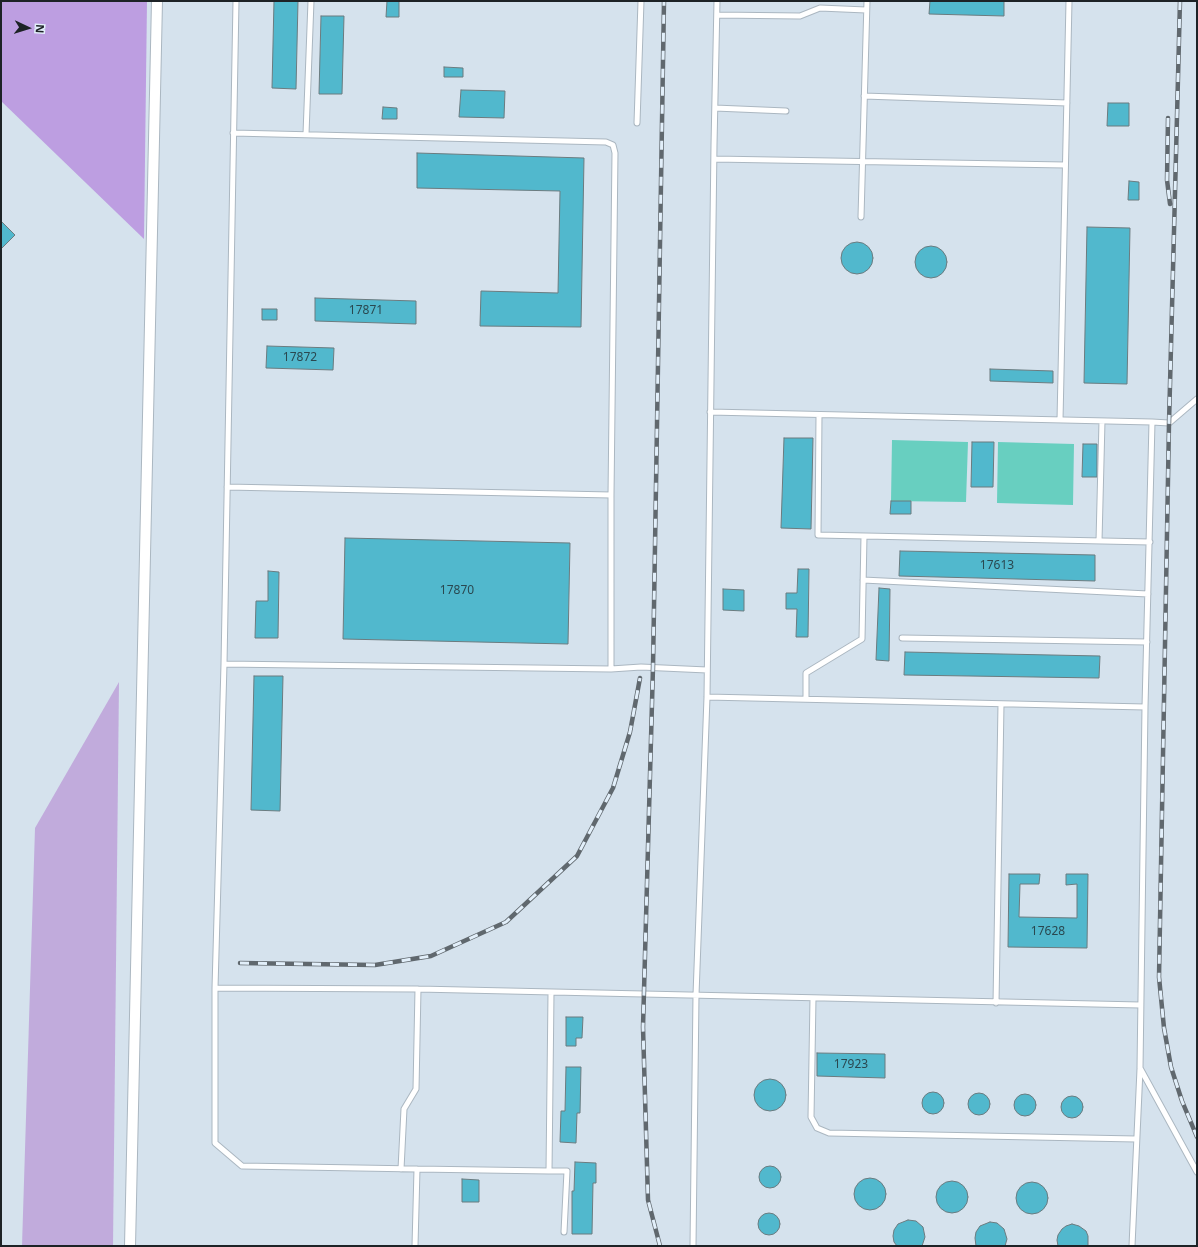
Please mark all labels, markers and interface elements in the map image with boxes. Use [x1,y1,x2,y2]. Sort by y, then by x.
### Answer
north arrow [8,8,48,48]
text: N [33,24,48,34]
house number: 17871 [349,304,383,318]
house number: 17872 [283,351,317,365]
house number: 17613 [980,559,1014,573]
house number: 17870 [440,584,474,598]
house number: 17628 [1031,925,1065,939]
house number: 17923 [834,1058,868,1072]

